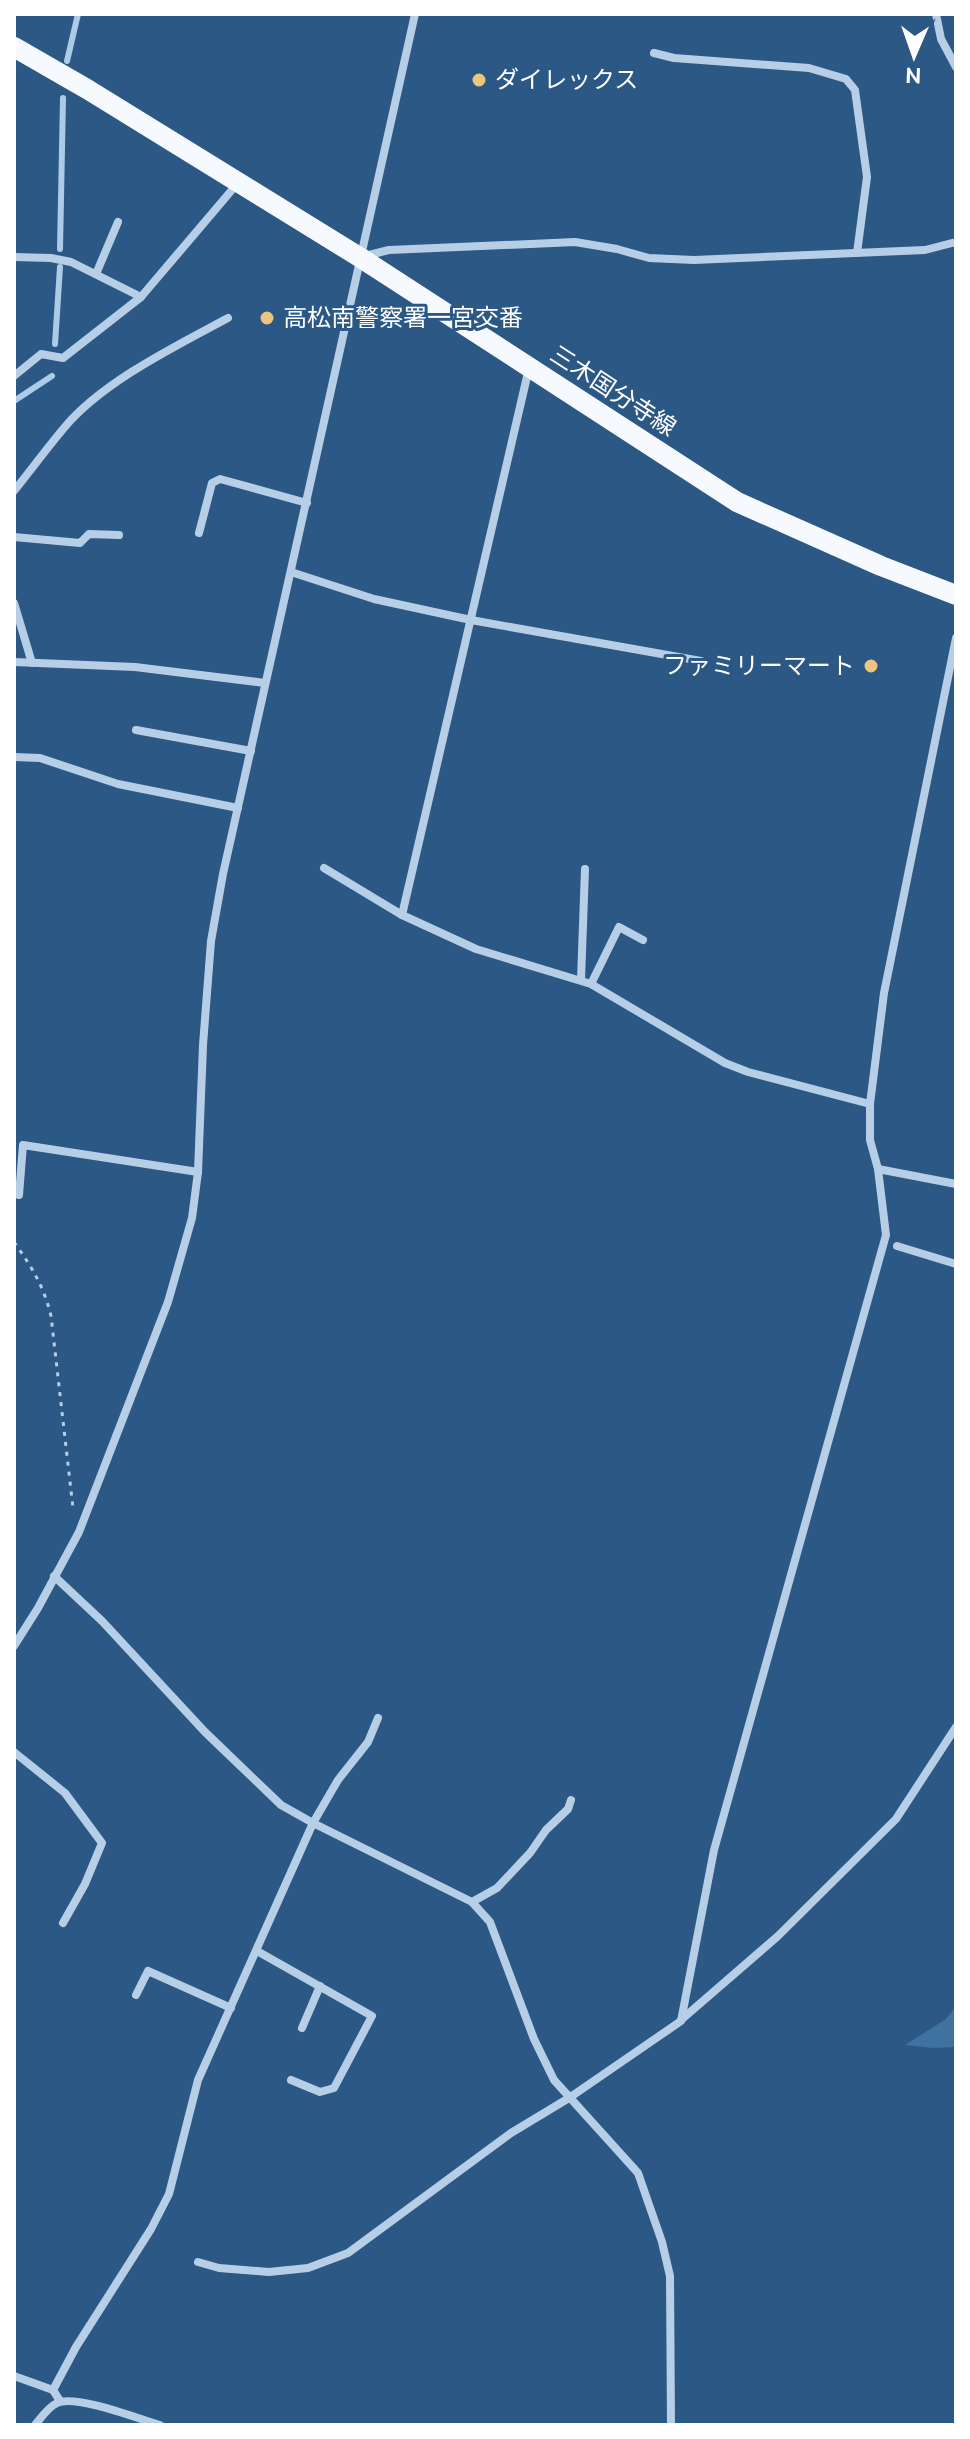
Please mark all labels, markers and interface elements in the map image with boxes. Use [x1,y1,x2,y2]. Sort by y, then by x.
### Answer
north arrow [874,16,954,96]
text: N [905,64,922,89]
place label: ダイレックス [495,66,638,93]
marker: ダイレックス [470,71,488,89]
place label: 高松南警察署一宮交番 [283,304,523,331]
marker: 高松南警察署一宮交番 [258,309,276,327]
street label: 三木国分寺線 [546,340,681,441]
place label: ファミリーマート [663,652,855,679]
marker: ファミリーマート [862,657,880,675]

